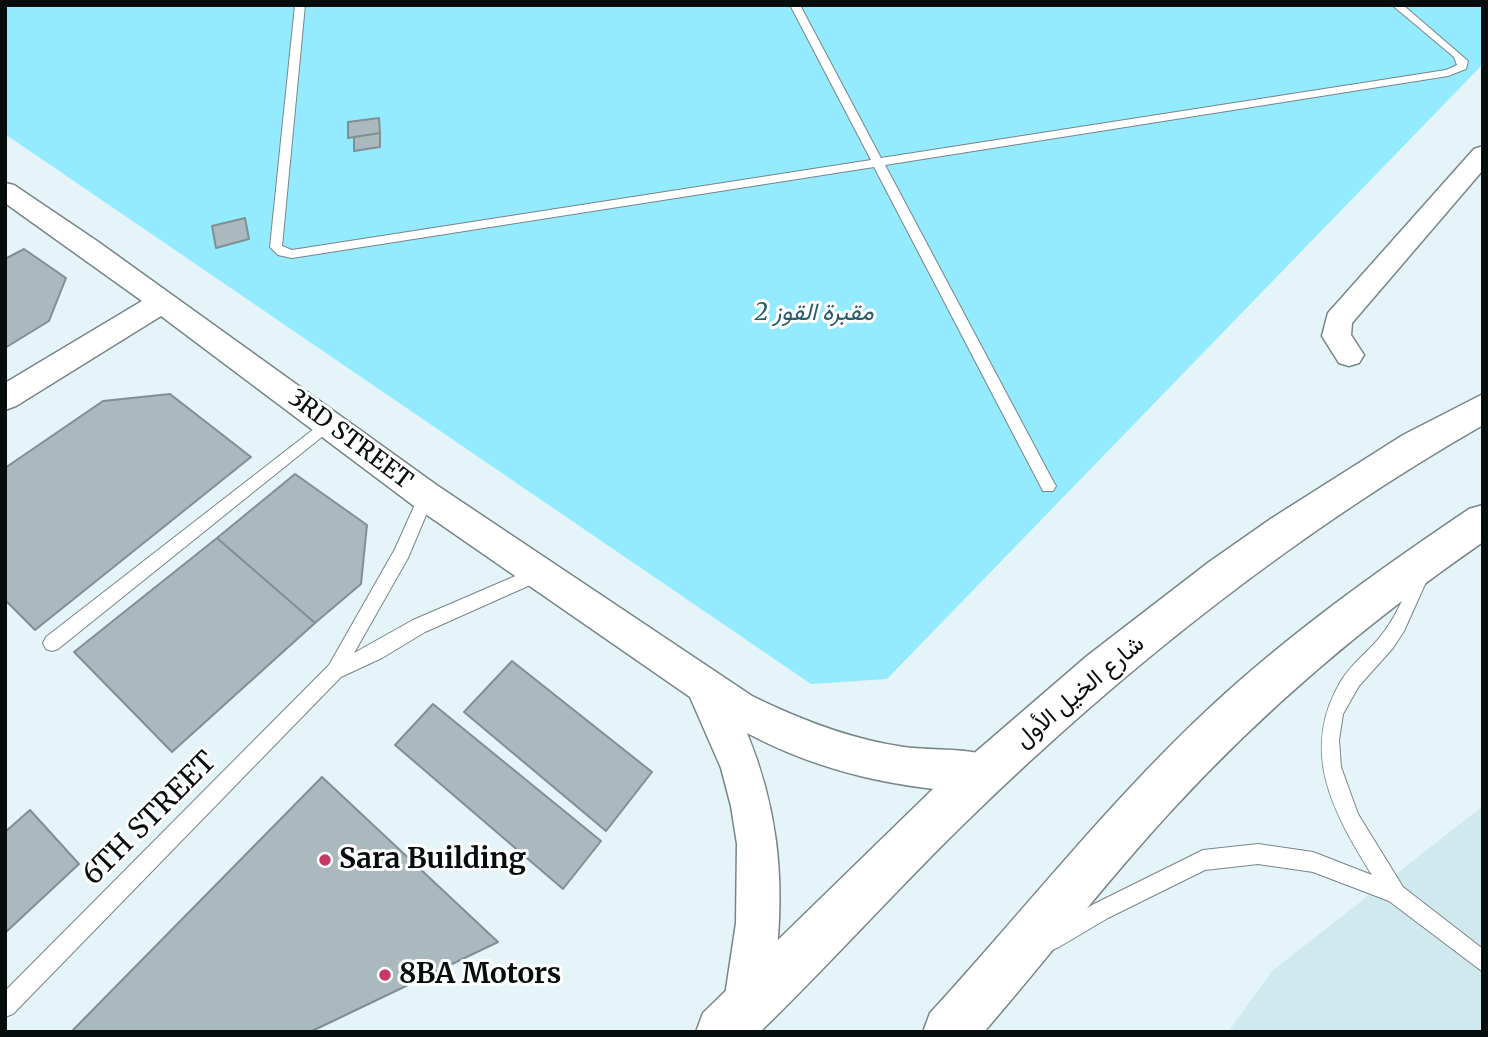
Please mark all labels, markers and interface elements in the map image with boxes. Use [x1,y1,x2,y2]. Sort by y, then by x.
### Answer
park label: مقبرة القوز 2 [754,299,874,327]
street label: 3RD STREET [282,384,418,496]
street label: شارع الخيل الأول [1010,630,1150,754]
street label: 6TH STREET [76,745,224,893]
place label: Sara Building [339,843,526,877]
marker: Sara Building [317,852,333,868]
place label: 8BA Motors [399,958,561,992]
marker: 8BA Motors [377,967,393,983]

